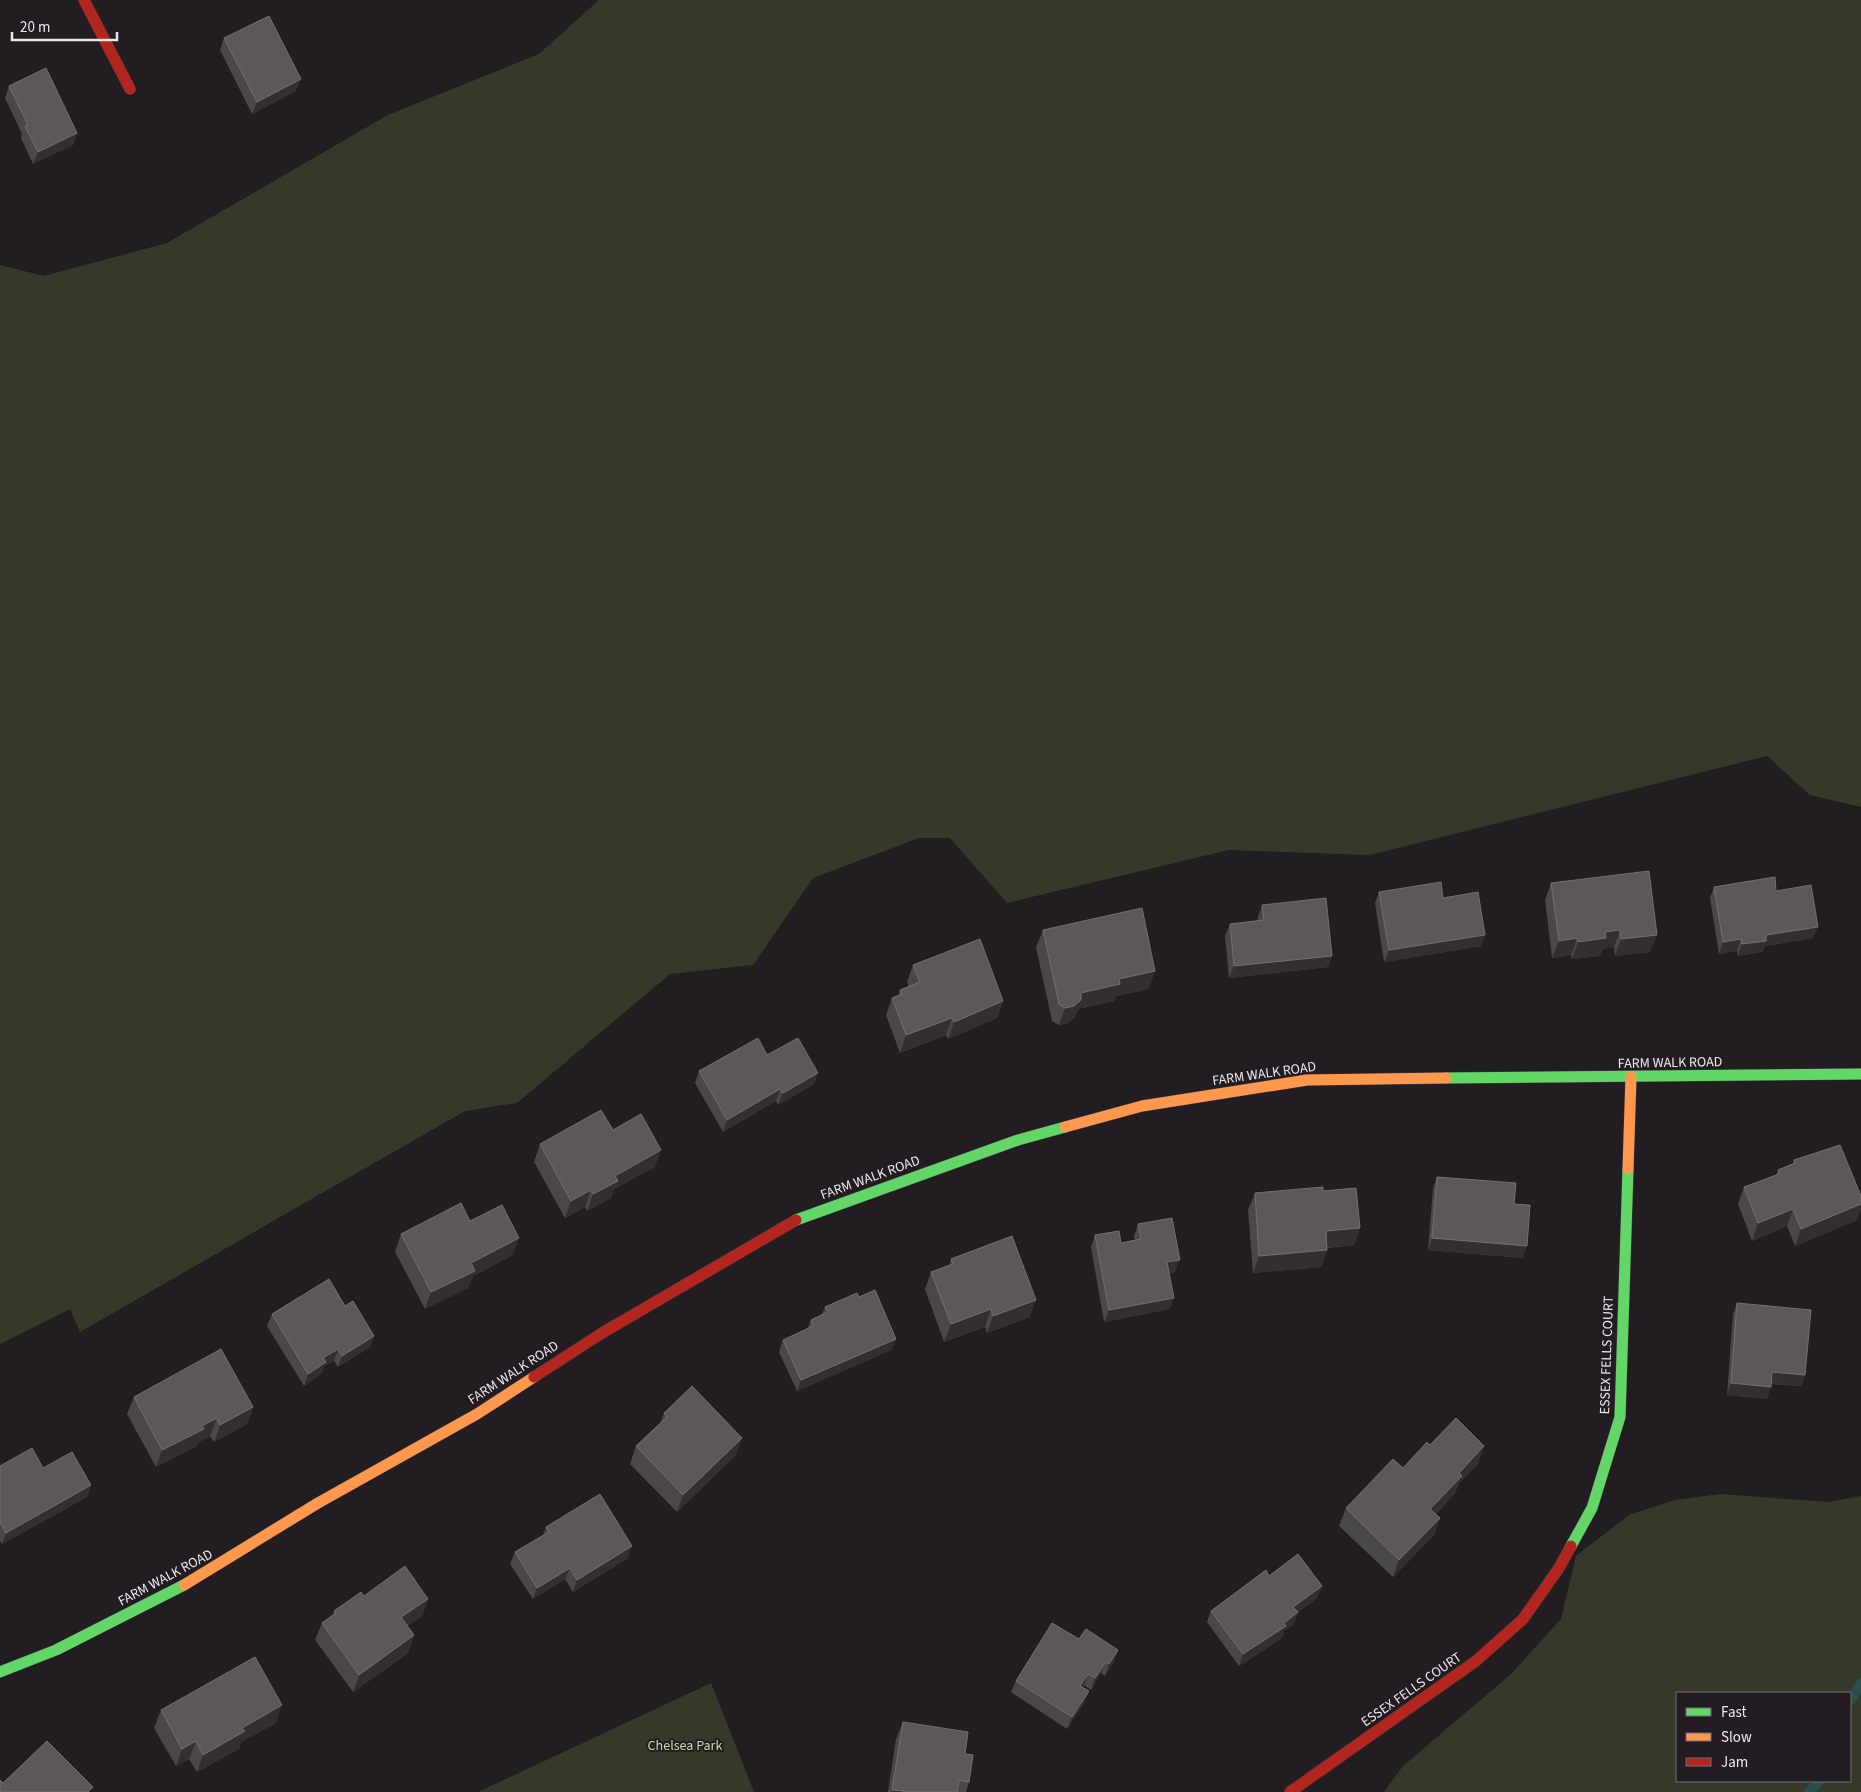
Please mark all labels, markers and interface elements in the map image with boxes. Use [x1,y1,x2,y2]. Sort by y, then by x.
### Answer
scale bar [12,10,118,42]
text: 20 m [20,17,50,38]
street label: FARM WALK ROAD [1618,1052,1722,1074]
street label: FARM WALK ROAD [1211,1057,1317,1091]
street label: FARM WALK ROAD [818,1151,923,1205]
street label: ESSEX FELLS COURT [1595,1295,1619,1415]
street label: FARM WALK ROAD [464,1336,563,1410]
street label: FARM WALK ROAD [115,1545,216,1611]
street label: ESSEX FELLS COURT [1357,1647,1466,1732]
legend [1676,1692,1851,1782]
text: Fast [1721,1702,1747,1723]
text: Slow [1721,1727,1752,1748]
park label: Chelsea Park [648,1736,722,1756]
text: Jam [1721,1752,1748,1773]

